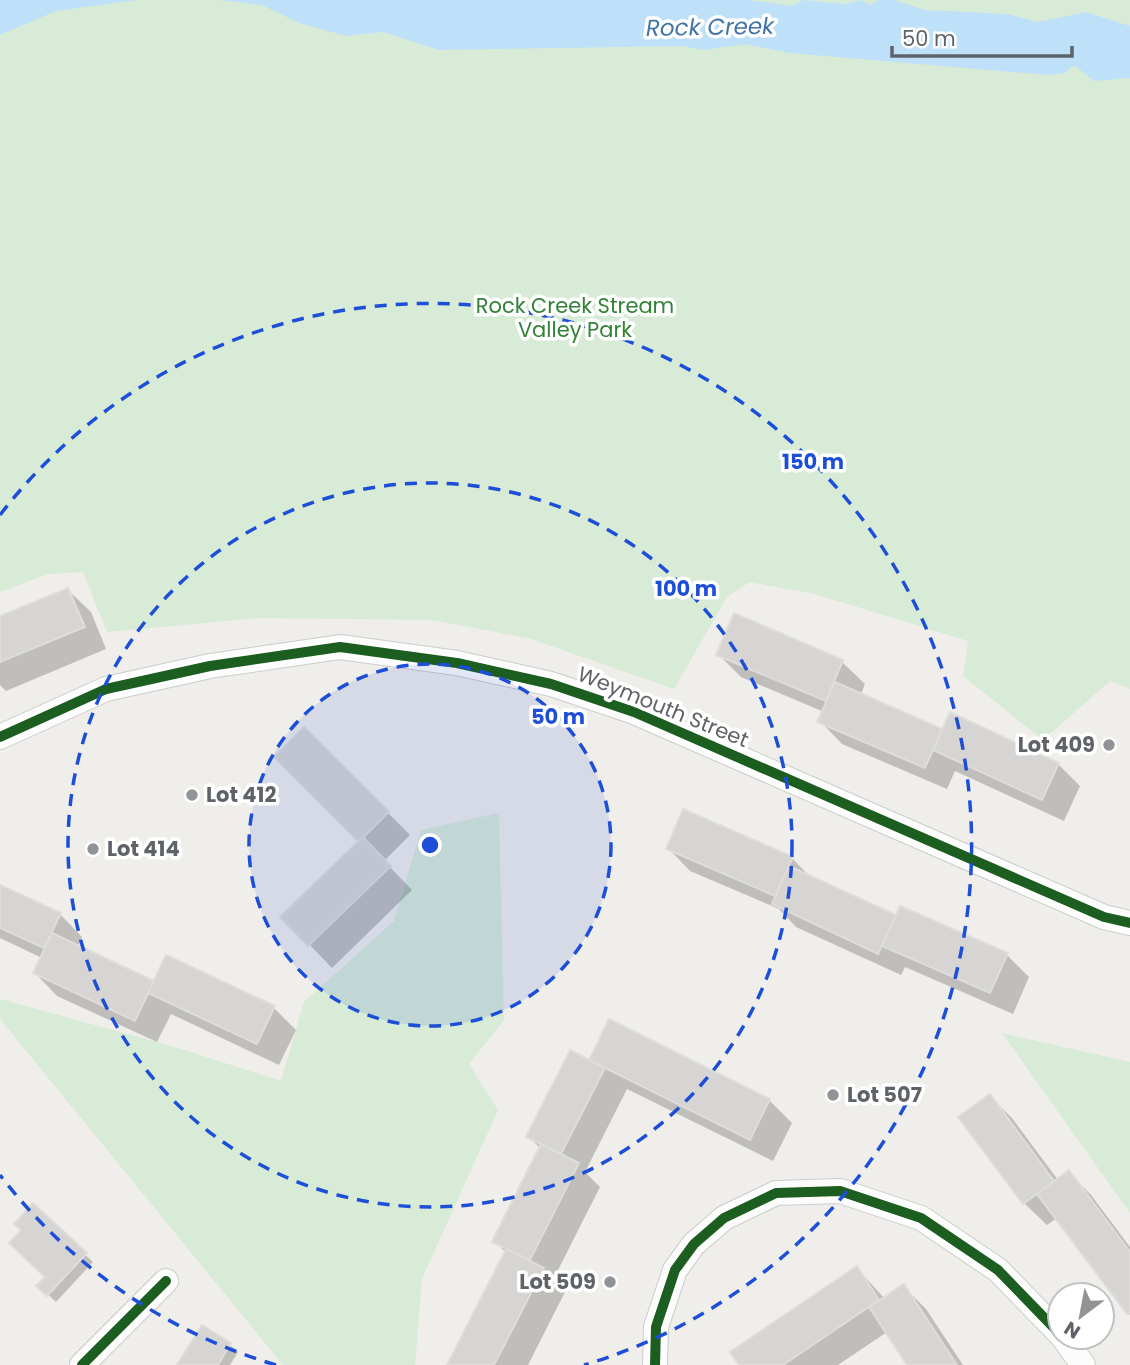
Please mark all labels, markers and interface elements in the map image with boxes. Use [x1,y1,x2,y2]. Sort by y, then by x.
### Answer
water label: Rock Creek [646,10,775,44]
scale bar [892,14,1072,58]
text: 50 m [902,24,956,53]
park label: Rock Creek Stream Valley Park [476,291,674,344]
text: 150 m [782,447,844,476]
text: 100 m [655,574,717,603]
street label: Weymouth Street [573,659,753,754]
text: 50 m [531,702,585,731]
place label: Lot 409 [1018,730,1095,759]
marker: Lot 409 [1101,737,1117,753]
place label: Lot 412 [206,780,276,809]
marker: Lot 412 [184,787,200,803]
centre of rings [418,833,442,857]
place label: Lot 414 [107,834,180,863]
marker: Lot 414 [85,841,101,857]
place label: Lot 507 [847,1080,922,1109]
marker: Lot 507 [825,1087,841,1103]
place label: Lot 509 [519,1267,596,1296]
marker: Lot 509 [602,1274,618,1290]
north arrow [1046,1281,1116,1351]
text: N [1059,1315,1085,1345]

